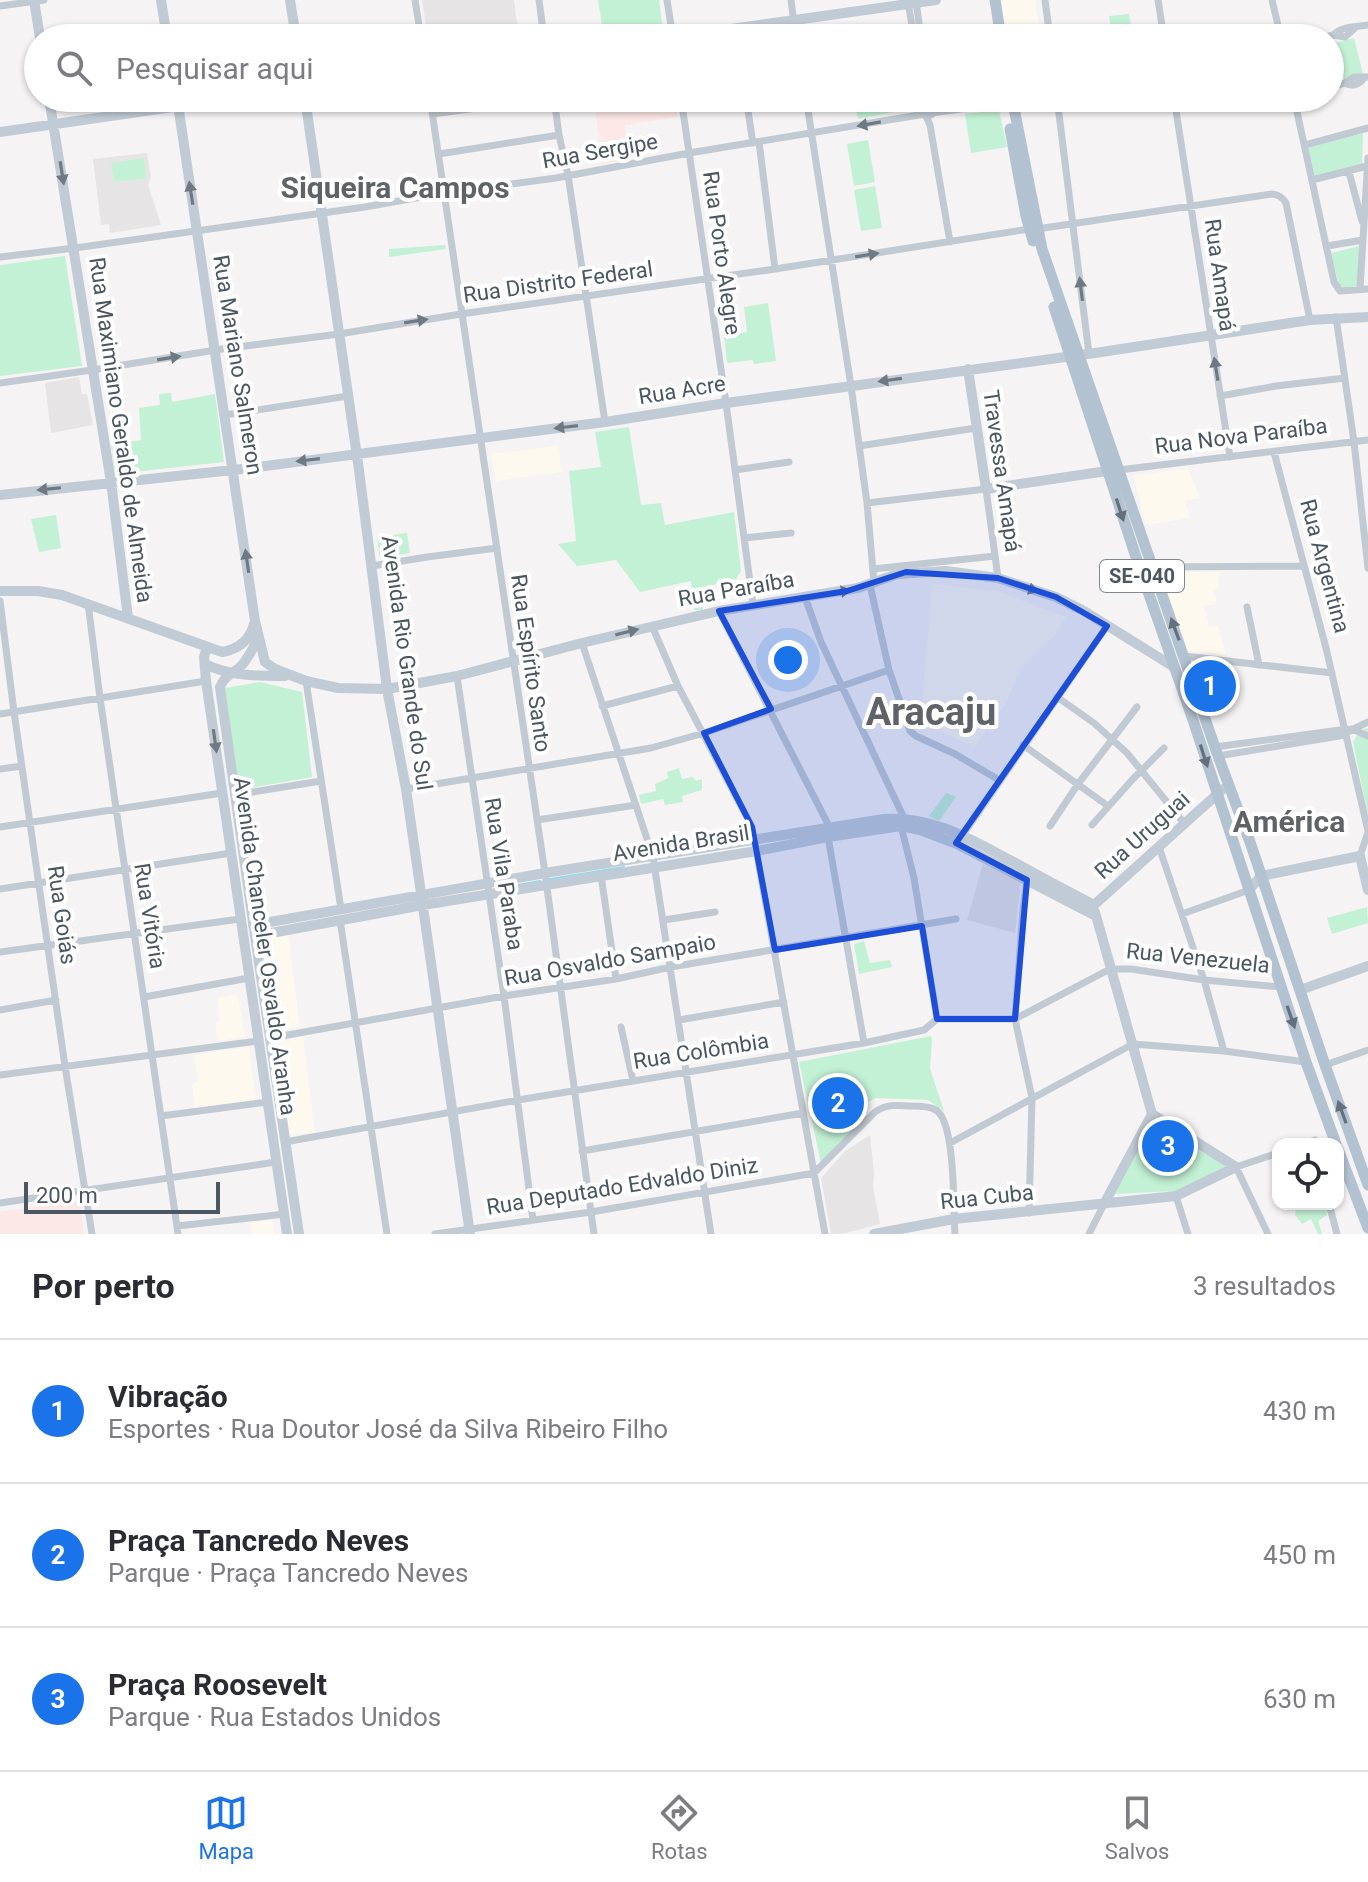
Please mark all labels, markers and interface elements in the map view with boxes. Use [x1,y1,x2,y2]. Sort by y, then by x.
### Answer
search box [24,24,1344,112]
icon: search [52,46,96,90]
text: Pesquisar aqui [116,51,314,86]
one-way arrow [856,118,881,130]
street label: Rua Sergipe [540,129,660,173]
one-way arrow [56,161,69,186]
district label: Siqueira Campos [280,170,510,205]
street label: Rua Porto Alegre [698,170,746,336]
one-way arrow [184,180,197,205]
street label: Rua Amapá [1200,217,1240,333]
one-way arrow [855,248,880,261]
street label: Rua Mariano Salmeron [208,253,268,477]
street label: Rua Maximiano Geraldo de Almeida [84,256,158,604]
street label: Rua Distrito Federal [462,256,654,308]
one-way arrow [1074,276,1087,301]
one-way arrow [404,314,429,327]
one-way arrow [157,351,182,364]
one-way arrow [1209,356,1222,381]
street label: Rua Acre [637,371,727,409]
one-way arrow [877,374,902,387]
street label: Travessa Amapá [978,388,1026,554]
street label: Rua Nova Paraíba [1153,413,1329,459]
one-way arrow [553,421,578,434]
one-way arrow [295,454,320,467]
one-way arrow [36,483,61,496]
street label: Rua Argentina [1295,496,1355,636]
one-way arrow [1115,498,1127,522]
street label: Avenida Rio Grande do Sul [377,534,437,792]
one-way arrow [240,548,253,573]
road number: SE-040 [1100,560,1184,592]
street label: Rua Paraíba [676,566,796,612]
street label: Rua Espírito Santo [506,572,556,754]
one-way arrow [1016,582,1040,594]
one-way arrow [827,585,852,597]
one-way arrow [1168,617,1181,641]
one-way arrow [614,625,639,638]
your location [768,640,808,680]
pin: 1 [1184,656,1236,716]
district label: Aracaju [866,690,996,734]
one-way arrow [209,729,222,754]
one-way arrow [1199,744,1211,768]
street label: Avenida Chanceler Osvaldo Aranha [229,775,301,1117]
street label: Rua Uruguai [1090,786,1194,884]
street label: Rua Vila Paraba [480,796,528,952]
district label: América [1233,804,1345,839]
street label: Avenida Brasil [611,820,751,866]
street label: Rua Vitória [129,861,171,971]
street label: Rua Goiás [43,864,81,966]
street label: Rua Osvaldo Sampaio [502,929,718,991]
street label: Rua Venezuela [1125,938,1271,978]
one-way arrow [1285,1006,1297,1030]
street label: Rua Colômbia [631,1028,771,1074]
pin: 2 [812,1073,864,1133]
one-way arrow [1335,1099,1347,1123]
pin: 3 [1142,1116,1194,1176]
map controls [1272,1138,1344,1210]
button: locate [1272,1138,1344,1210]
street label: Rua Deputado Edvaldo Diniz [485,1152,760,1220]
scale bar [24,1178,220,1214]
street label: Rua Cuba [939,1180,1035,1214]
text: 200 m [36,1183,98,1208]
text: Por perto [32,1266,175,1306]
text: 3 resultados [1193,1271,1336,1301]
text: Vibração [108,1379,228,1414]
text: 1 [51,1396,65,1426]
text: 430 m [1263,1396,1336,1426]
text: Esportes · Rua Doutor José da Silva Ribeiro Filho [108,1414,668,1444]
text: Praça Tancredo Neves [108,1523,409,1558]
text: 2 [51,1540,65,1570]
text: 450 m [1263,1540,1336,1570]
text: Parque · Praça Tancredo Neves [108,1558,468,1588]
text: Praça Roosevelt [108,1667,327,1702]
text: 3 [51,1684,65,1714]
text: 630 m [1263,1684,1336,1714]
text: Parque · Rua Estados Unidos [108,1702,441,1732]
tab: Mapa [199,1791,254,1864]
tab: Rotas [651,1791,708,1864]
tab: Salvos [1105,1791,1169,1864]

